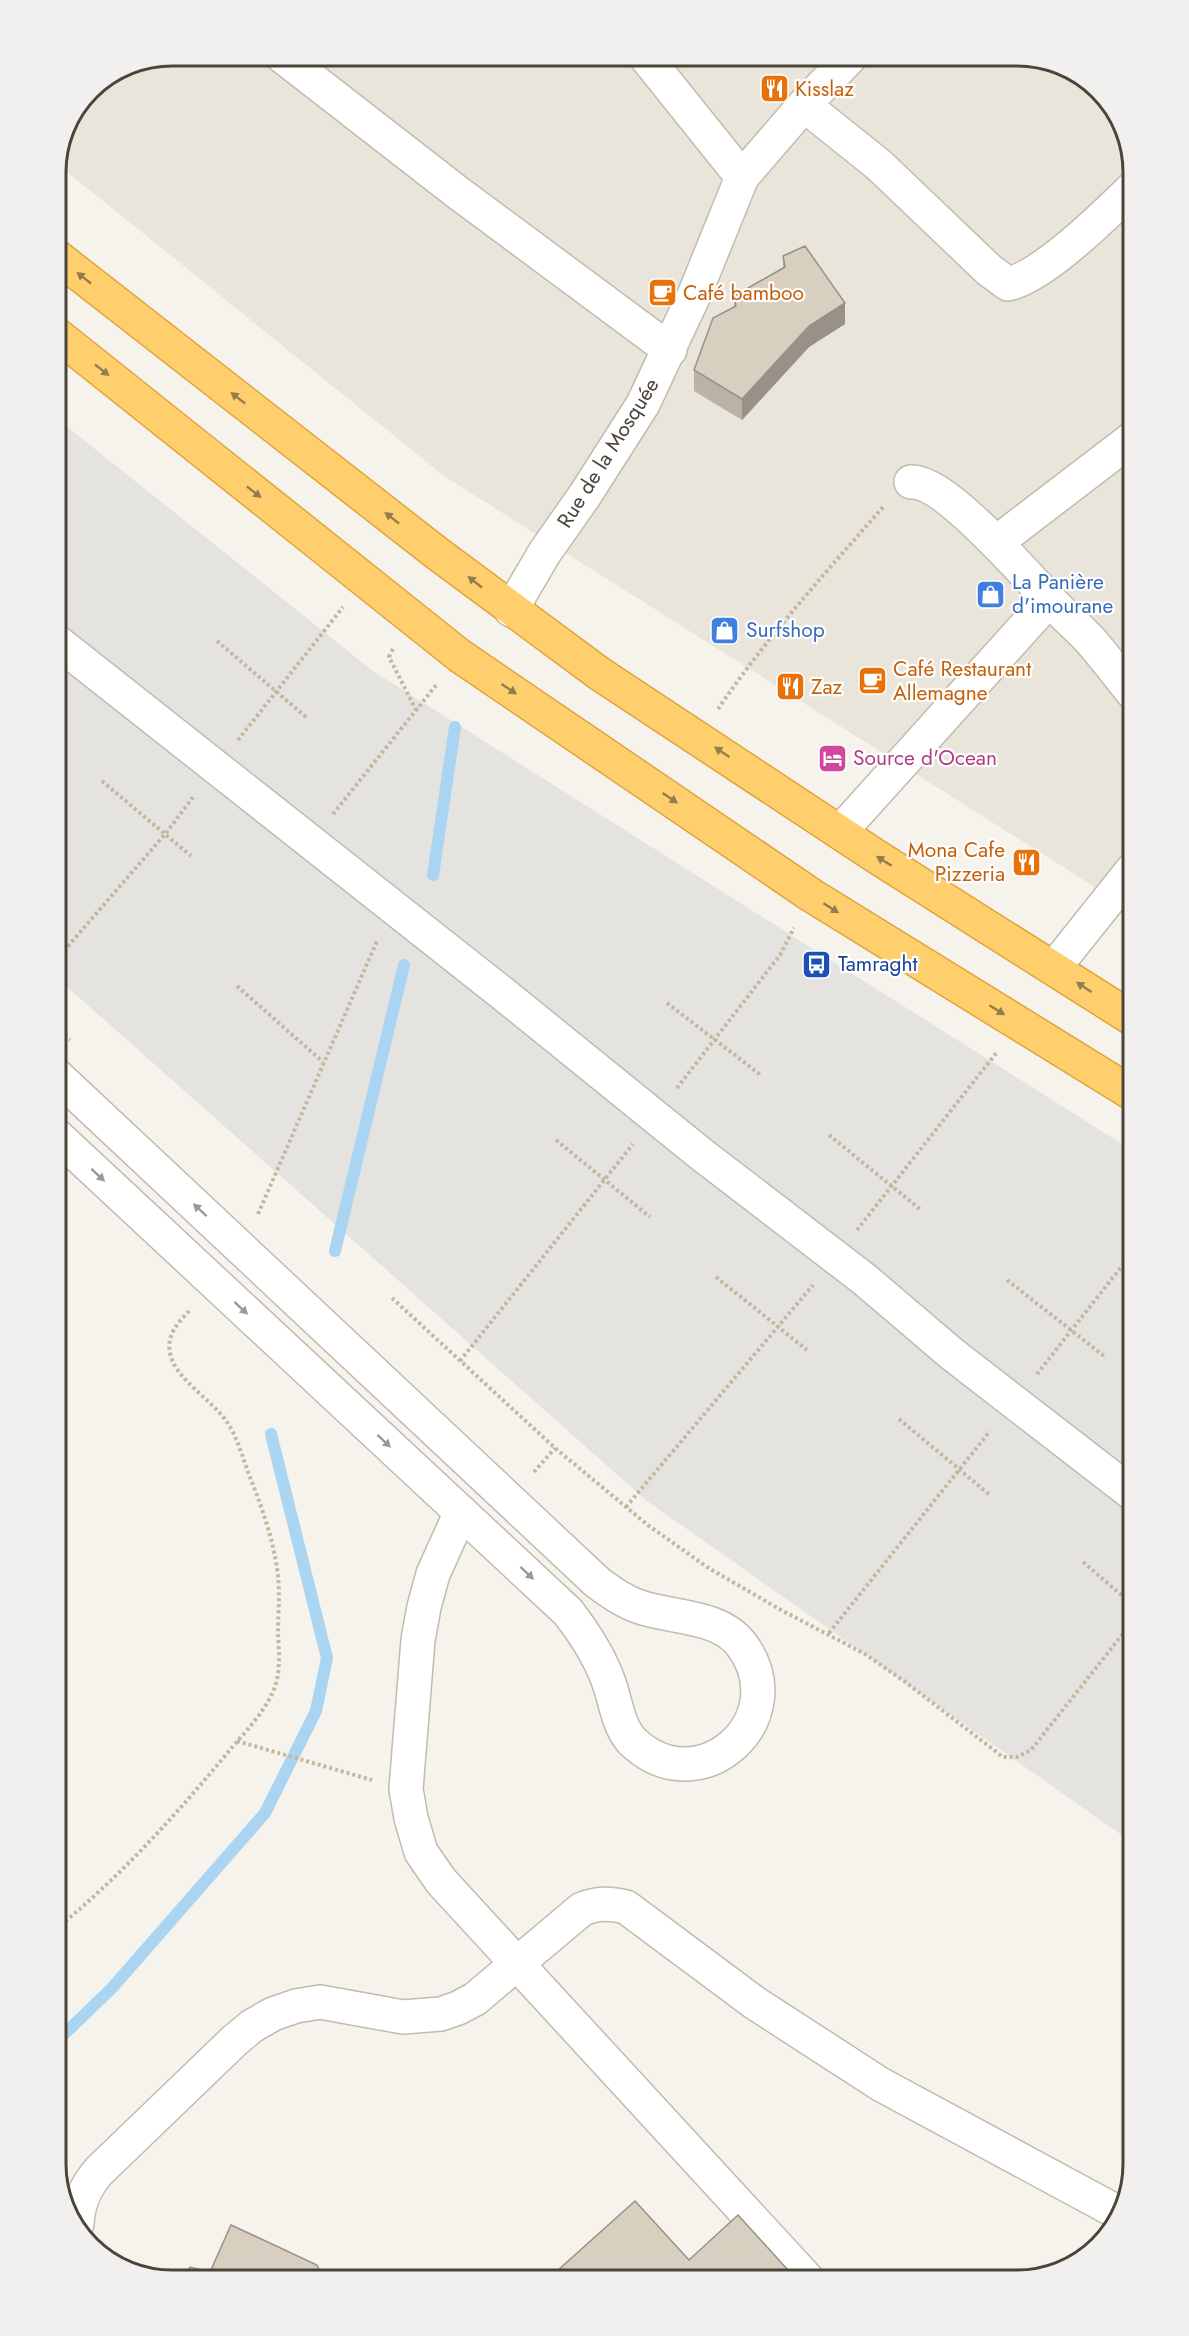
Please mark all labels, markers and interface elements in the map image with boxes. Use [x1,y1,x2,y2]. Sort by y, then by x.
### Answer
restaurant icon: Kisslaz [758,73,790,105]
place label: Kisslaz [795,74,854,104]
one-way arrow [77,273,92,285]
cafe icon: Café bamboo [646,277,678,309]
place label: Café bamboo [683,278,804,308]
one-way arrow [94,364,109,376]
street label: Rue de la Mosquée [550,372,666,534]
one-way arrow [230,392,246,405]
one-way arrow [246,485,262,498]
one-way arrow [384,511,400,524]
place label: La Panière d'imourane [1012,567,1114,621]
one-way arrow [467,576,482,588]
shop icon: La Panière d'imourane [975,578,1007,610]
shop icon: Surfshop [709,614,741,646]
place label: Surfshop [746,615,825,645]
place label: Café Restaurant Allemagne [893,654,1031,708]
cafe icon: Café Restaurant Allemagne [856,665,888,697]
restaurant icon: Zaz [774,671,806,703]
place label: Zaz [811,672,843,702]
one-way arrow [500,683,517,694]
hotel icon: Source d'Ocean [816,742,848,774]
place label: Source d'Ocean [853,743,997,773]
one-way arrow [713,747,730,758]
one-way arrow [662,792,678,803]
place label: Mona Cafe Pizzeria [908,835,1005,889]
restaurant icon: Mona Cafe Pizzeria [1010,846,1042,878]
one-way arrow [876,855,892,866]
one-way arrow [823,902,839,913]
bus stop icon: Tamraght [801,948,833,980]
place label: Tamraght [838,949,918,979]
one-way arrow [1076,982,1092,993]
one-way arrow [989,1004,1005,1015]
one-way arrow [91,1168,106,1182]
one-way arrow [193,1203,207,1217]
one-way arrow [233,1301,248,1314]
one-way arrow [376,1433,390,1447]
one-way arrow [519,1566,533,1580]

